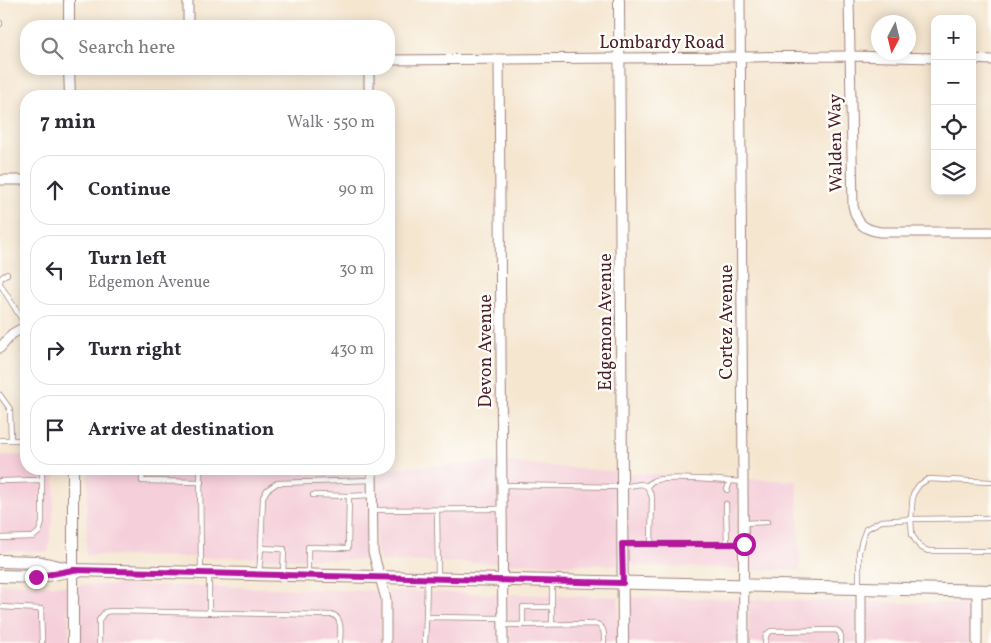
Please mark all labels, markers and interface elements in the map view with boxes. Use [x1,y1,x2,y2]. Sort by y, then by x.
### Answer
north arrow [871,15,916,60]
map controls [931,15,976,195]
button: + [931,15,976,60]
search box [20,20,395,75]
street label: Lombardy Road [599,31,725,56]
icon: search [38,34,66,62]
text: Search here [78,35,175,61]
button: − [931,60,976,105]
street label: Walden Way [823,93,850,192]
button: locate [931,105,976,150]
text: 7 min [40,108,96,137]
text: Walk · 550 m [287,112,375,134]
button: layers [931,150,976,195]
icon: ahead [41,176,69,204]
text: Continue [88,177,171,203]
text: 90 m [338,179,374,201]
text: Turn left [88,246,167,272]
street label: Edgemon Avenue [594,253,619,391]
icon: left [41,256,69,284]
text: 30 m [339,259,374,281]
street label: Cortez Avenue [715,264,740,380]
text: Edgemon Avenue [88,272,210,294]
street label: Devon Avenue [474,294,499,408]
icon: right [41,336,69,364]
text: Turn right [88,337,181,363]
text: 430 m [330,339,374,361]
icon: arrive [41,416,69,444]
text: Arrive at destination [88,417,274,443]
route start [733,533,756,556]
route end [25,566,48,589]

